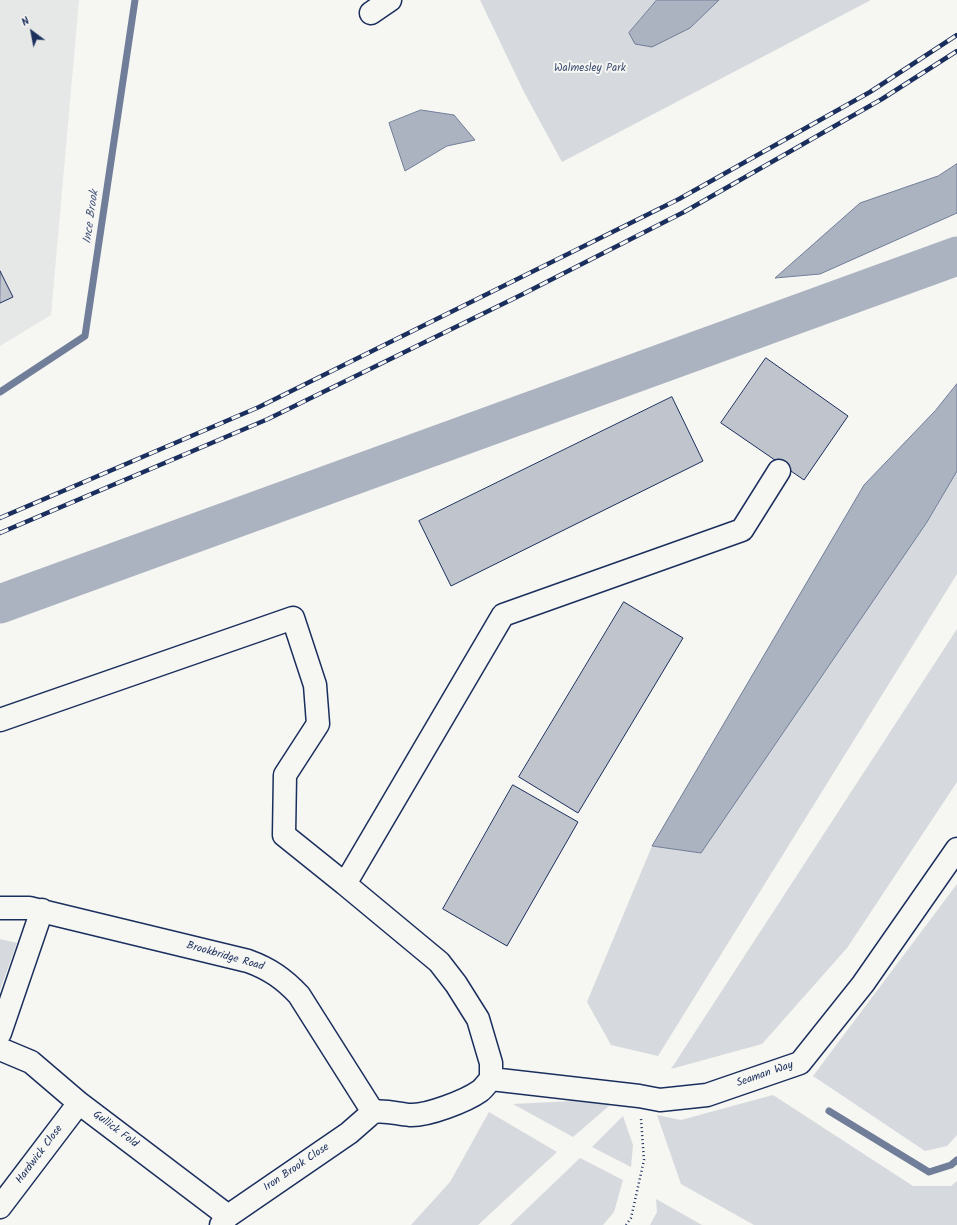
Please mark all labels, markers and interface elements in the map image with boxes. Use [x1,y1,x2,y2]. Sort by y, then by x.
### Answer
north arrow [12,12,52,52]
text: N [18,12,33,31]
park label: Walmesley Park [554,62,626,76]
water label: Ince Brook [81,189,103,245]
street label: Brookbridge Road [185,940,265,974]
street label: Seaman Way [735,1059,795,1091]
street label: Gullick Fold [90,1109,140,1151]
street label: Hardwick Close [14,1123,66,1187]
street label: Iron Brook Close [262,1141,332,1195]

